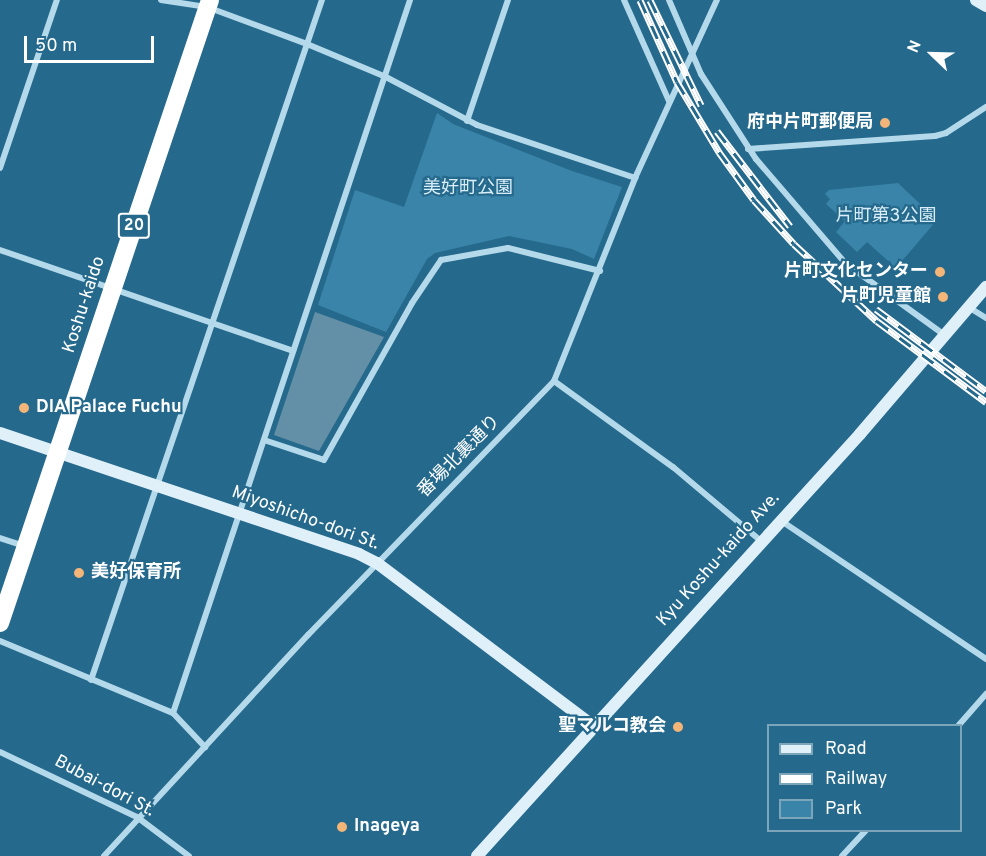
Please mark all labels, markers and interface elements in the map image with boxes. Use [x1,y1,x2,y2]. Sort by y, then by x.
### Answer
scale bar [27,24,158,62]
north arrow [902,24,962,84]
text: 50 m [35,35,77,58]
text: N [904,38,927,56]
place label: 府中片町郵便局 [747,112,873,134]
marker: 府中片町郵便局 [878,116,892,130]
park label: 美好町公園 [423,178,513,200]
park label: 片町第3公園 [836,206,936,228]
road number: 20 [118,213,150,239]
street label: Koshu-kaido [59,254,111,356]
place label: 片町文化センター [784,261,928,283]
marker: 片町文化センター [933,265,947,279]
place label: 片町児童館 [841,286,931,308]
marker: 片町児童館 [936,290,950,304]
place label: DIA Palace Fuchu [36,397,182,419]
marker: DIA Palace Fuchu [17,401,31,415]
street label: 番場北裏通り [414,411,506,503]
street label: Miyoshicho-dori St. [228,482,382,556]
street label: Kyu Koshu-kaido Ave. [653,488,785,632]
place label: 美好保育所 [91,562,181,584]
marker: 美好保育所 [72,566,86,580]
place label: 聖マルコ教会 [558,716,666,738]
marker: 聖マルコ教会 [671,720,685,734]
legend [767,724,962,832]
text: Road [825,738,867,761]
street label: Bubai-dori St. [50,752,158,822]
text: Railway [825,768,887,791]
text: Park [825,798,862,821]
place label: Inageya [354,816,420,838]
marker: Inageya [335,820,349,834]

